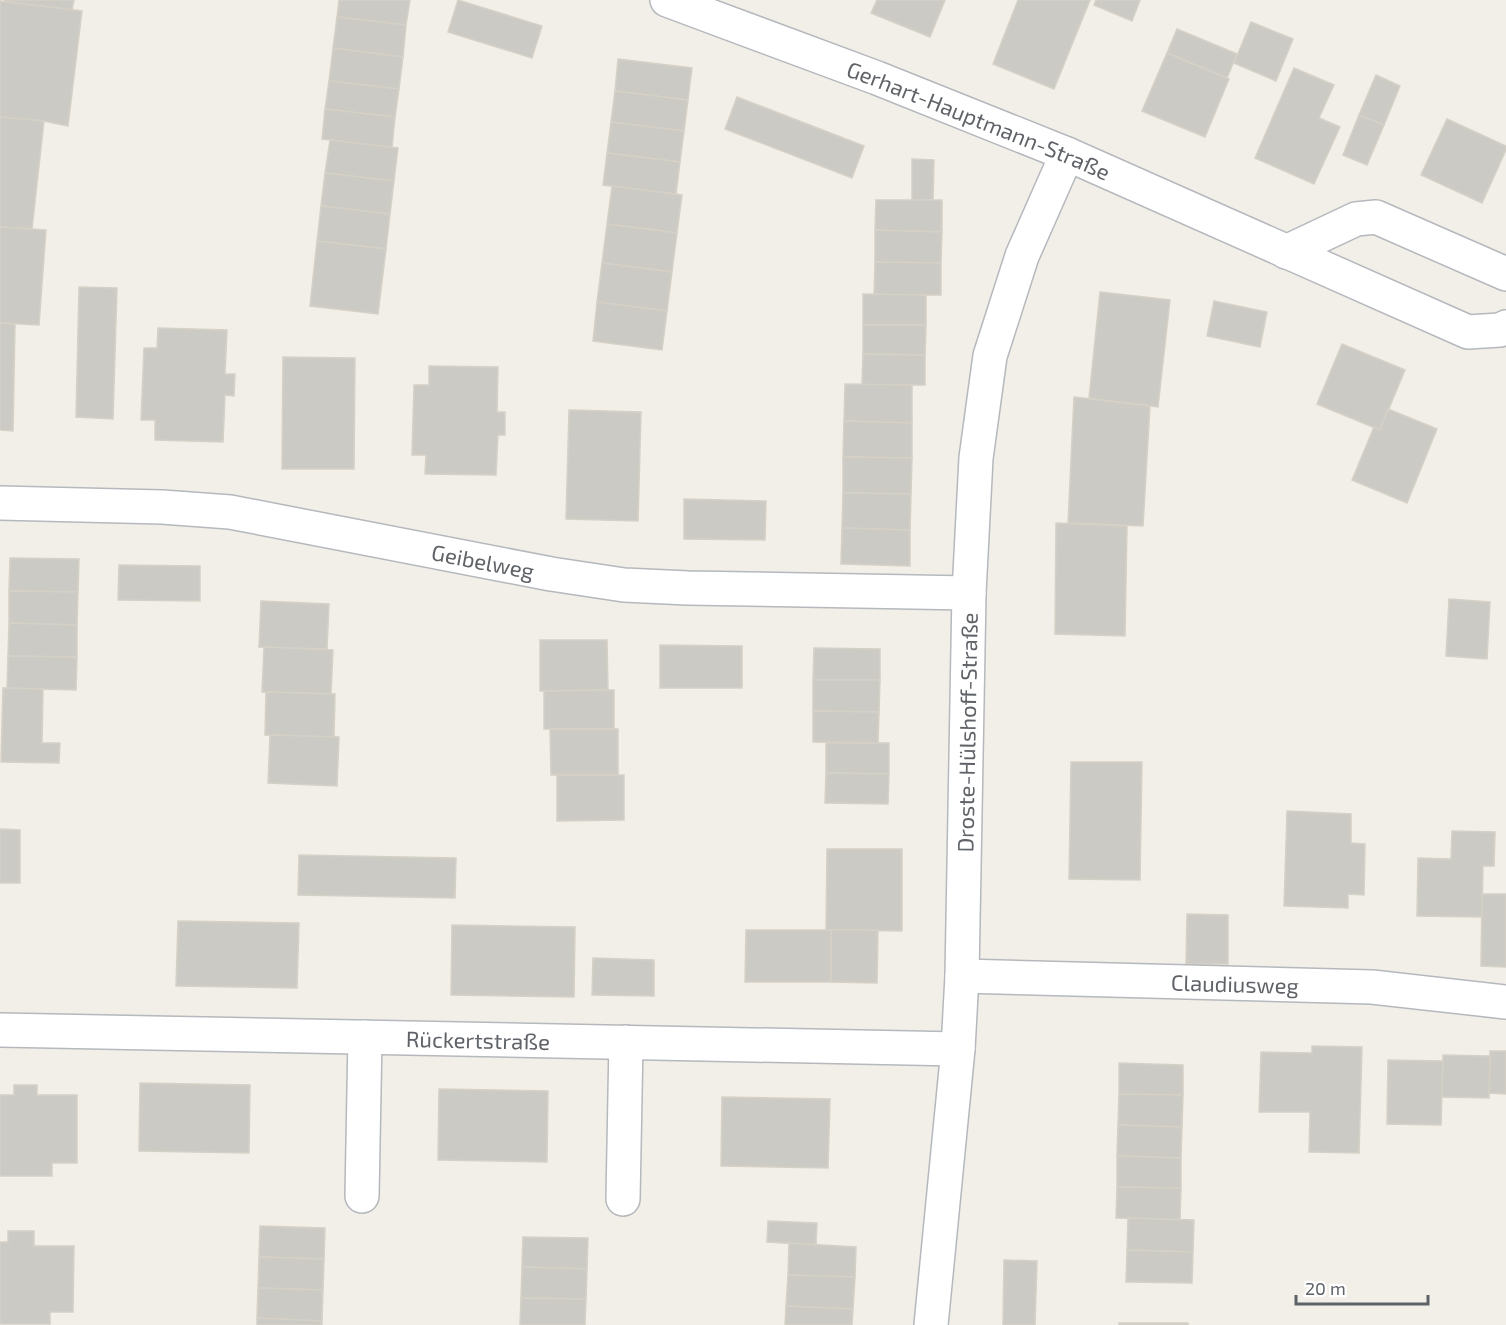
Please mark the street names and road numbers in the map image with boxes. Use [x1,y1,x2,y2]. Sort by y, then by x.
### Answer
street label: Gerhart-Hauptmann-Straße [844,55,1114,185]
street label: Geibelweg [430,538,537,583]
street label: Droste-Hülshoff-Straße [951,612,982,853]
street label: Claudiusweg [1171,969,1299,998]
street label: Rückertstraße [406,1025,550,1054]

